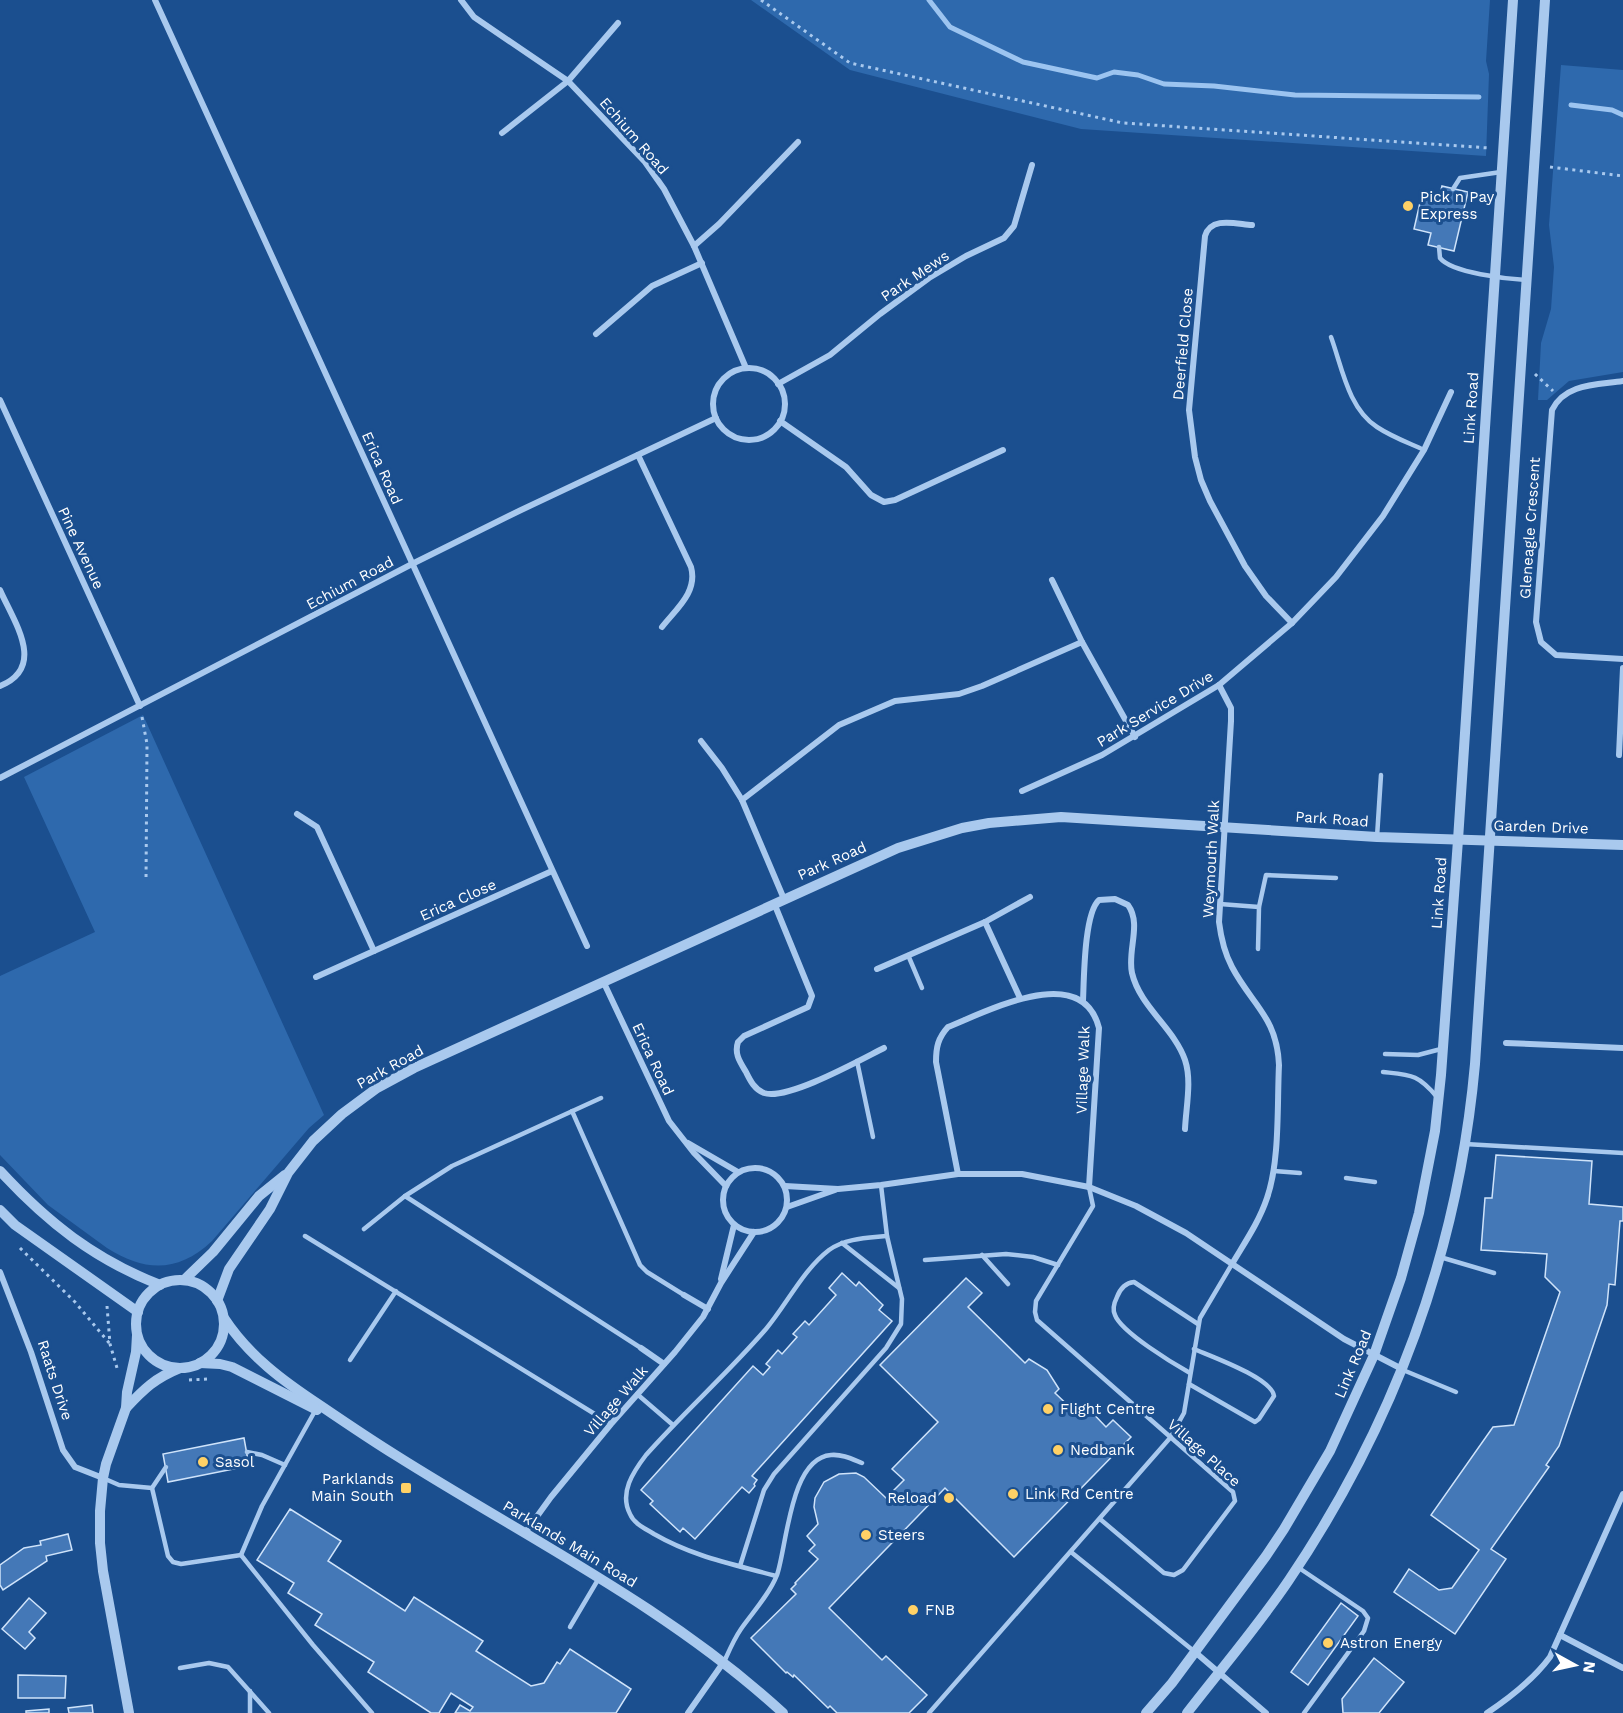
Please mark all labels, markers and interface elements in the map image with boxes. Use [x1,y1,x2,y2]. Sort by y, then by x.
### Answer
street label: Echium Road [596,94,672,178]
place label: Pick n Pay Express [1420,188,1494,223]
marker: Pick n Pay Express [1401,199,1415,213]
street label: Park Mews [877,247,953,305]
street label: Deerfield Close [1169,287,1197,401]
street label: Link Road [1460,371,1482,445]
street label: Erica Road [358,429,406,507]
street label: Gleneagle Crescent [1516,456,1544,600]
street label: Pine Avenue [54,504,108,592]
street label: Echium Road [303,552,397,614]
street label: Park Service Drive [1093,667,1217,751]
street label: Weymouth Walk [1199,799,1223,918]
street label: Park Road [1295,807,1369,831]
street label: Garden Drive [1493,816,1589,838]
street label: Park Road [795,838,869,884]
street label: Link Road [1428,856,1450,930]
street label: Erica Close [417,875,499,925]
street label: Erica Road [628,1020,678,1098]
street label: Village Walk [1072,1025,1094,1114]
street label: Park Road [353,1041,427,1093]
street label: Link Road [1331,1327,1375,1401]
street label: Raats Drive [34,1338,76,1422]
street label: Village Walk [580,1361,652,1440]
place label: Flight Centre [1060,1400,1155,1418]
marker: Flight Centre [1041,1402,1055,1416]
street label: Village Place [1164,1415,1244,1491]
place label: Nedbank [1070,1441,1135,1459]
marker: Nedbank [1051,1443,1065,1457]
place label: Sasol [215,1453,255,1471]
marker: Sasol [196,1455,210,1469]
place label: Parklands Main South [311,1470,394,1505]
marker: Parklands Main South [399,1481,413,1495]
place label: Link Rd Centre [1025,1485,1134,1503]
marker: Link Rd Centre [1006,1487,1020,1501]
place label: Reload [887,1489,937,1507]
marker: Reload [942,1491,956,1505]
street label: Parklands Main Road [500,1497,640,1591]
place label: Steers [878,1526,925,1544]
marker: Steers [859,1528,873,1542]
place label: FNB [925,1601,955,1619]
marker: FNB [906,1603,920,1617]
place label: Astron Energy [1340,1634,1443,1652]
north arrow [1545,1635,1605,1695]
marker: Astron Energy [1321,1636,1335,1650]
text: N [1579,1660,1600,1674]

